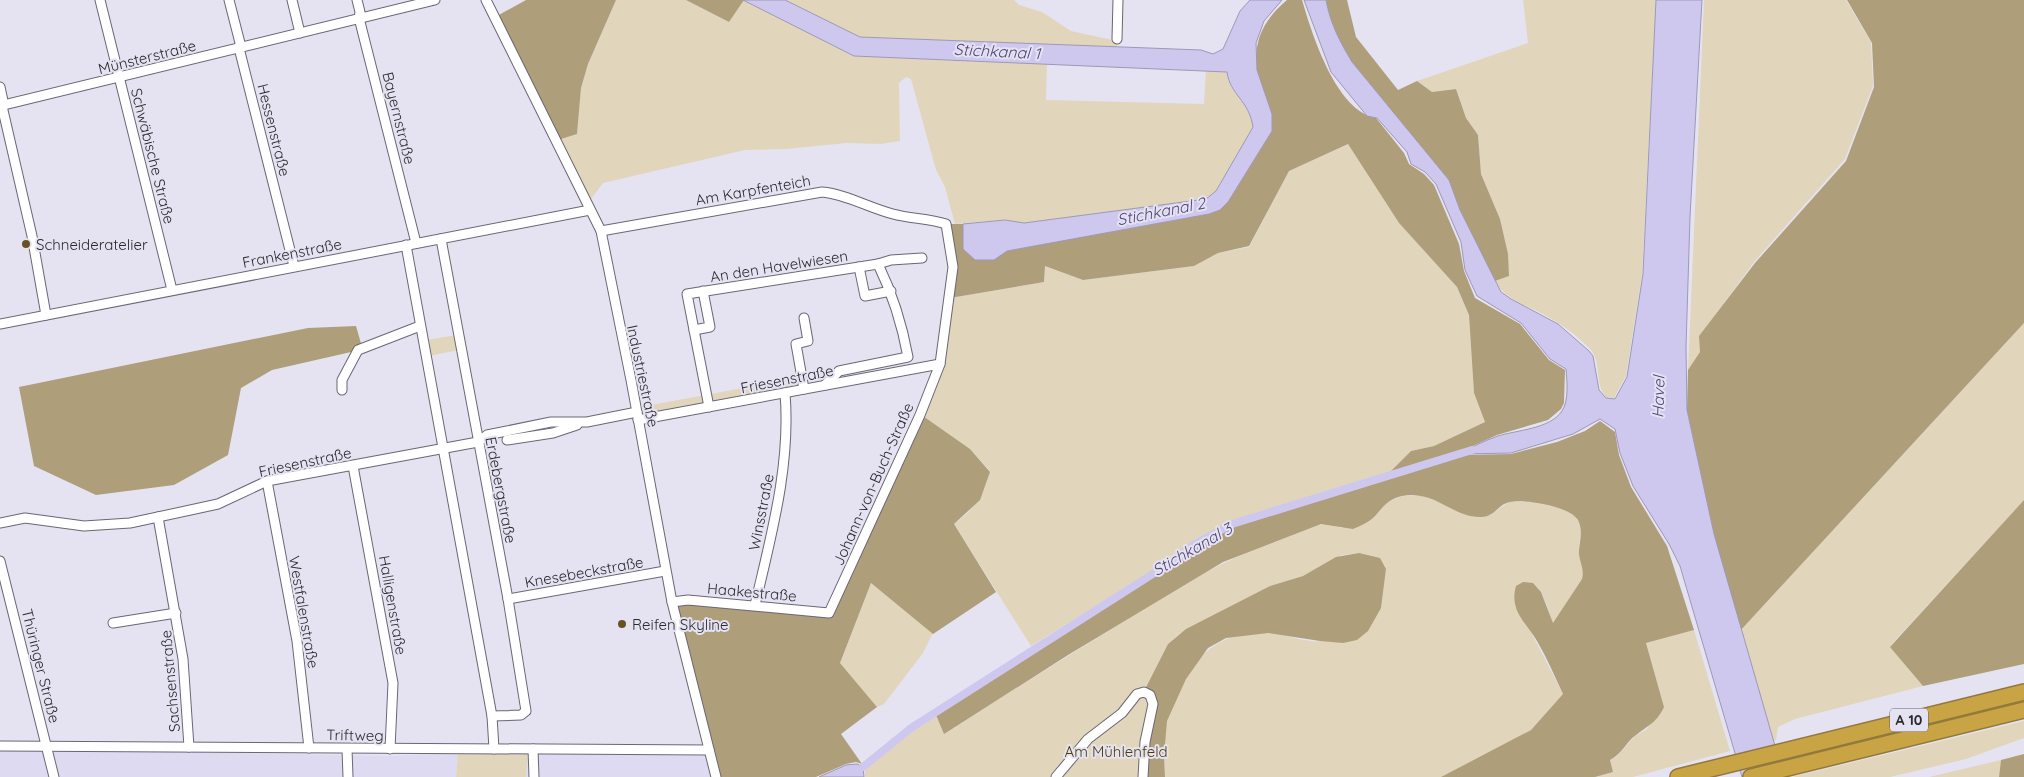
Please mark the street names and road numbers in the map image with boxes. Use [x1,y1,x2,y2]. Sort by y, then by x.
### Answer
street label: Münsterstraße [96,36,198,78]
street label: Bayernstraße [378,70,420,166]
street label: Hessenstraße [253,82,295,178]
street label: Schwäbische Straße [127,86,179,226]
street label: Am Karpfenteich [694,171,812,209]
street label: Frankenstraße [241,234,343,272]
street label: An den Havelwiesen [709,246,849,286]
street label: Industriestraße [623,323,663,429]
street label: Friesenstraße [739,361,835,397]
street label: Johann-von-Buch-Straße [829,400,917,568]
street label: Erdebergstraße [481,435,521,545]
street label: Friesenstraße [257,443,353,481]
street label: Winsstraße [744,472,778,552]
street label: Knesebeckstraße [523,552,645,592]
street label: Westfalenstraße [285,554,323,670]
street label: Halligenstraße [375,554,411,656]
street label: Haakestraße [707,579,797,605]
street label: Thüringer Straße [18,607,64,725]
street label: Sachsenstraße [156,629,184,733]
road number: A 10 [1890,708,1928,732]
street label: Triftweg [326,725,384,745]

